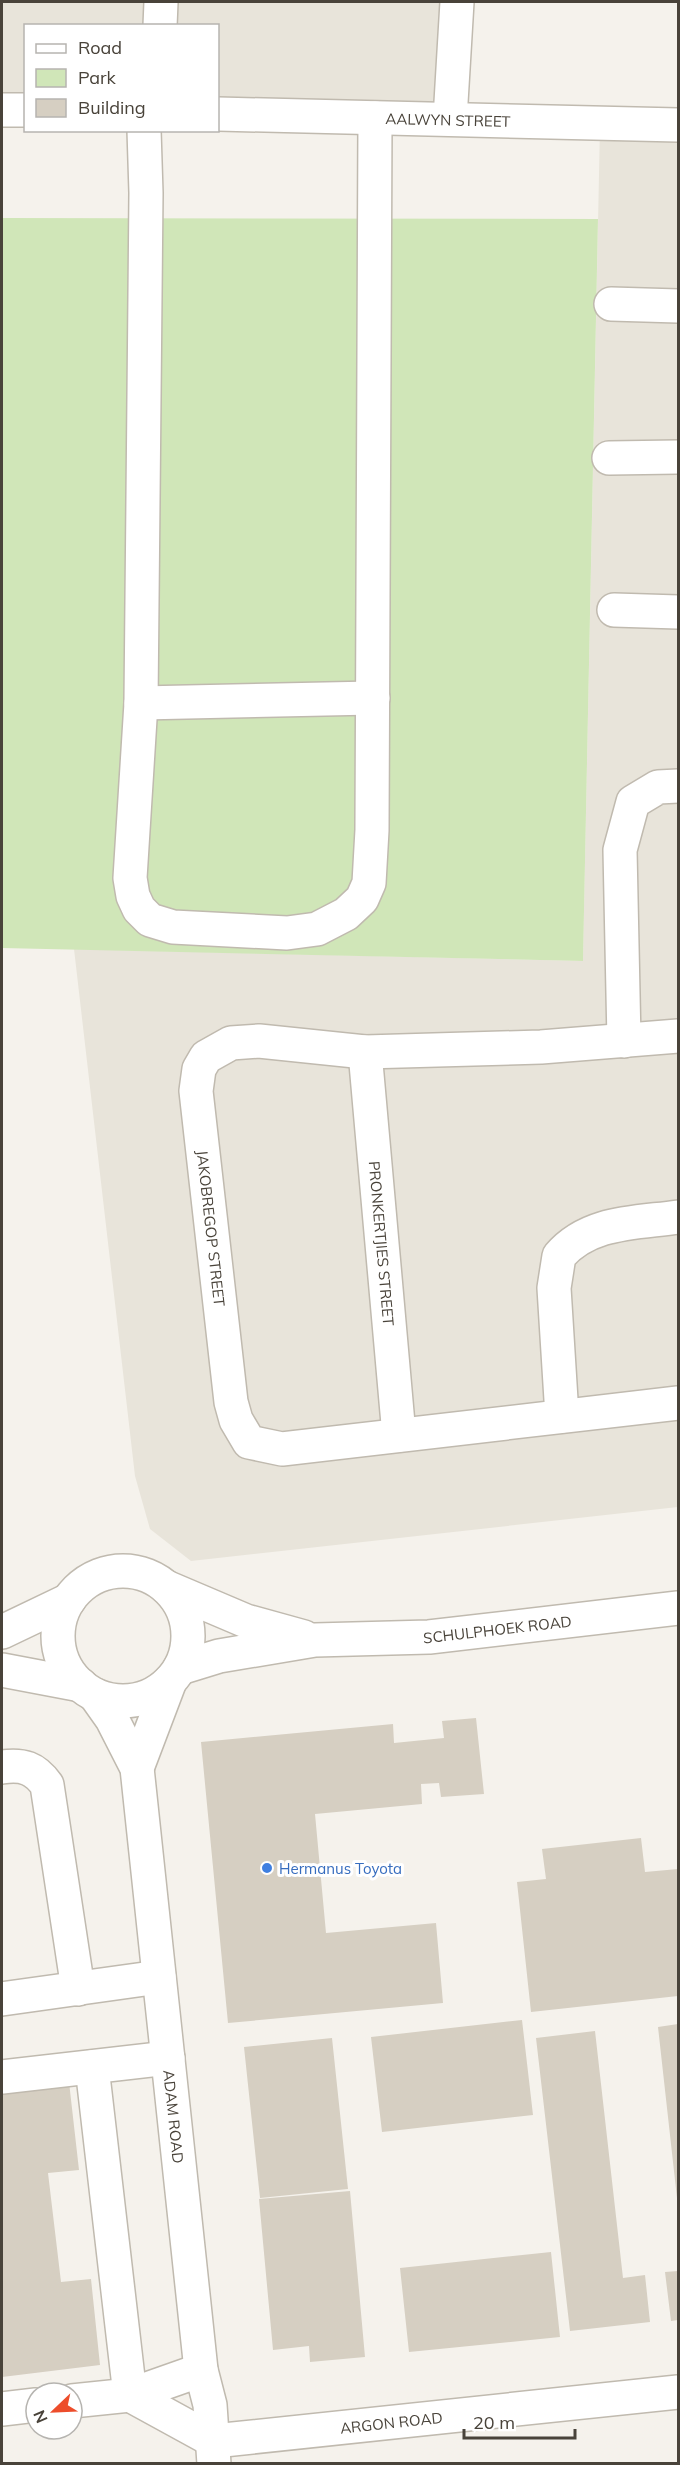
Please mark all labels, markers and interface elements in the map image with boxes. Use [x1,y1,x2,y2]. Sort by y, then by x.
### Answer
legend [24,24,219,132]
text: Road [78,36,122,59]
text: Park [78,66,117,89]
text: Building [78,96,146,119]
street label: AALWYN STREET [385,109,511,130]
street label: JAKOBREGOP STREET [193,1149,230,1307]
street label: PRONKERTJIES STREET [365,1160,399,1326]
street label: SCHULPHOEK ROAD [423,1611,573,1647]
place label: Hermanus Toyota [279,1859,402,1878]
marker: Hermanus Toyota [260,1861,274,1875]
street label: ADAM ROAD [160,2069,188,2164]
north arrow [24,2381,84,2441]
scale bar [464,2402,575,2440]
text: N [29,2407,52,2426]
street label: ARGON ROAD [339,2407,443,2437]
text: 20 m [473,2411,515,2434]

